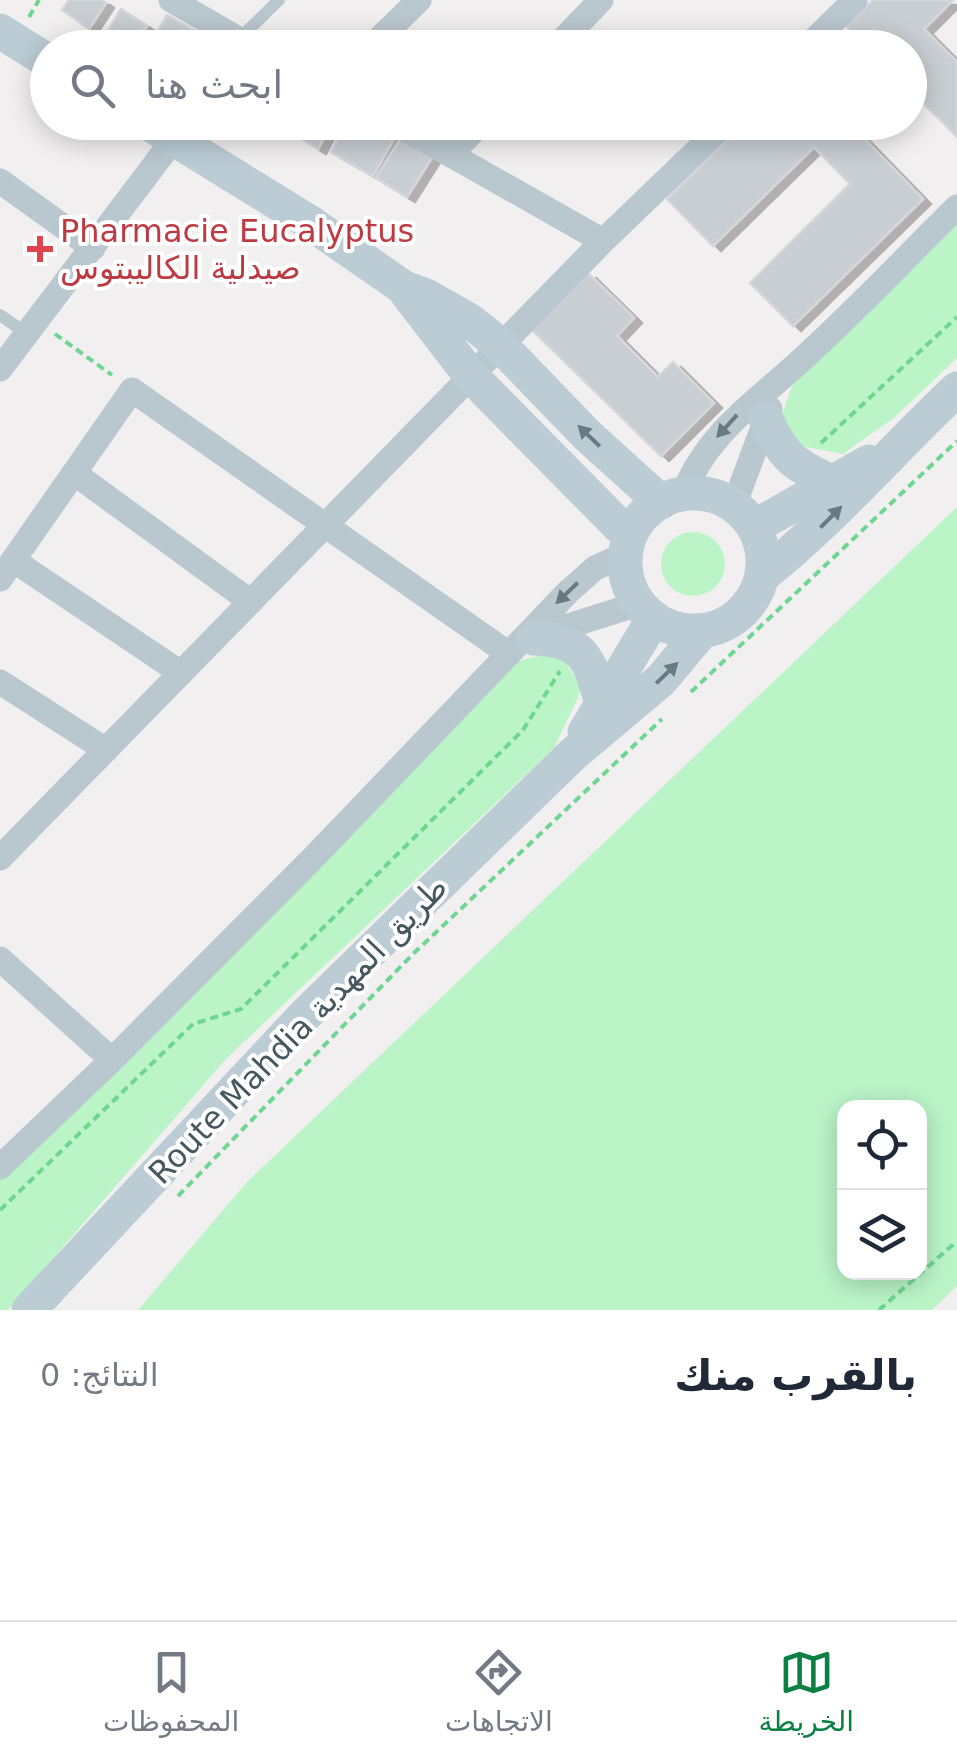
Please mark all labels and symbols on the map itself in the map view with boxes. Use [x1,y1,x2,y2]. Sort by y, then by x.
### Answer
place label: Pharmacie Eucalyptus صيدلية الكاليبتوس [60,212,414,287]
marker: Pharmacie Eucalyptus صيدلية الكاليبتوس [29,238,51,260]
one-way arrow [717,413,739,438]
one-way arrow [577,425,601,448]
one-way arrow [818,505,842,529]
one-way arrow [555,581,579,604]
one-way arrow [655,662,679,686]
street label: Route Mahdia طريق المهدية [141,868,455,1192]

